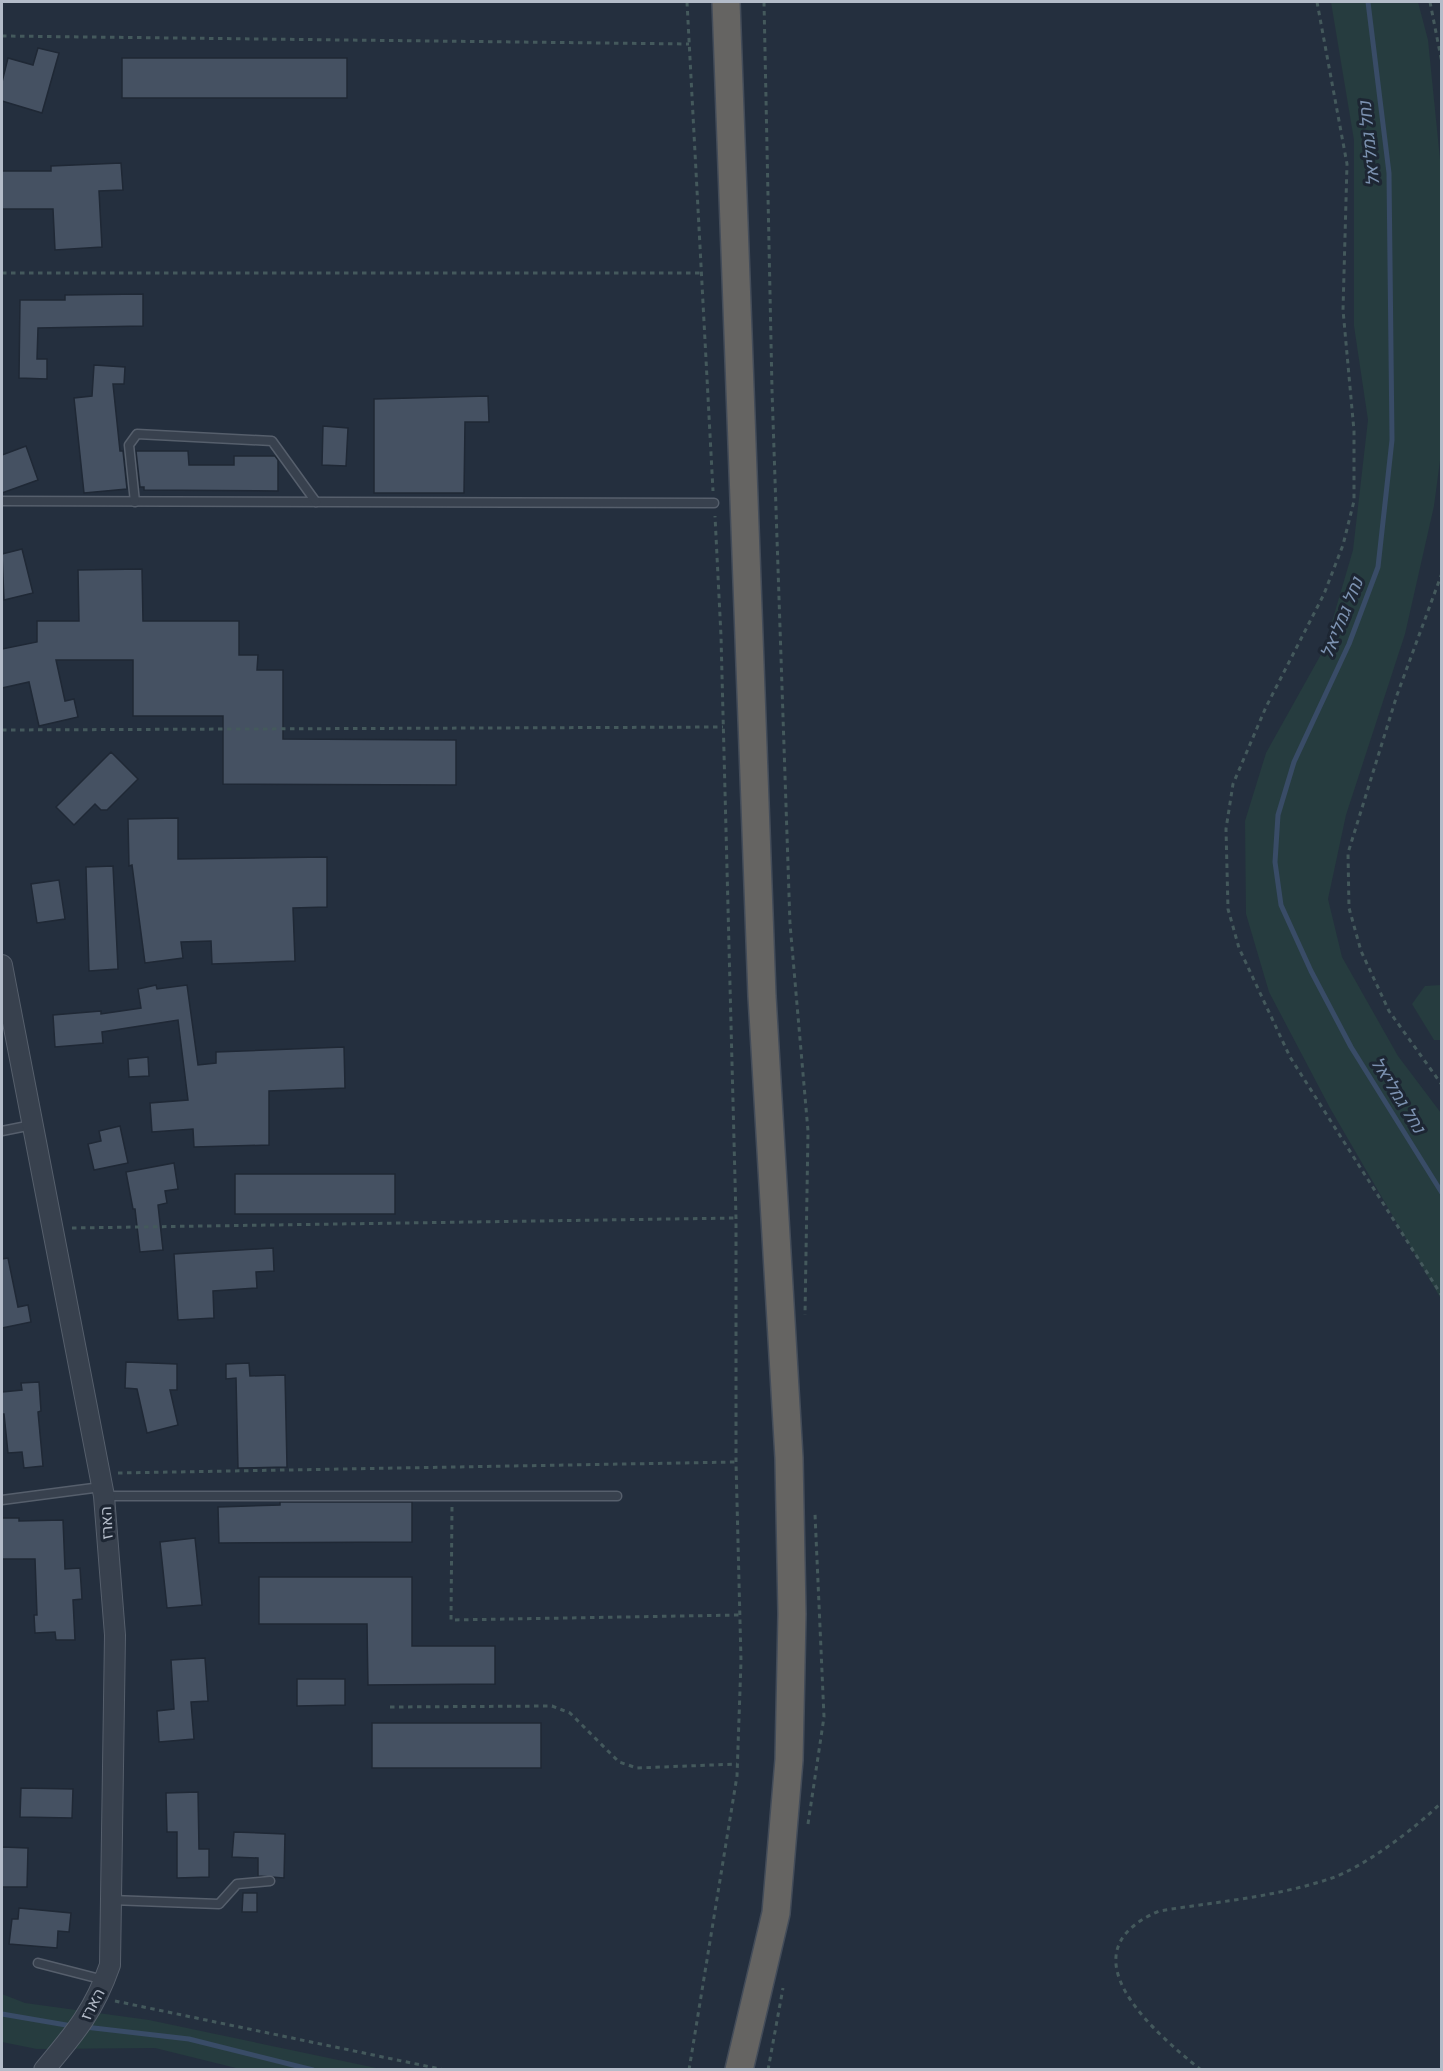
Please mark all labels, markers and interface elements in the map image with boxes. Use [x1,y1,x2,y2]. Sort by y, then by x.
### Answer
water label: נחל גמליאל [1352,99,1384,188]
water label: נחל גמליאל [1315,573,1369,662]
water label: נחל גמליאל [1366,1052,1432,1138]
street label: הארז [95,1506,117,1540]
street label: הארז [75,1985,109,2023]

